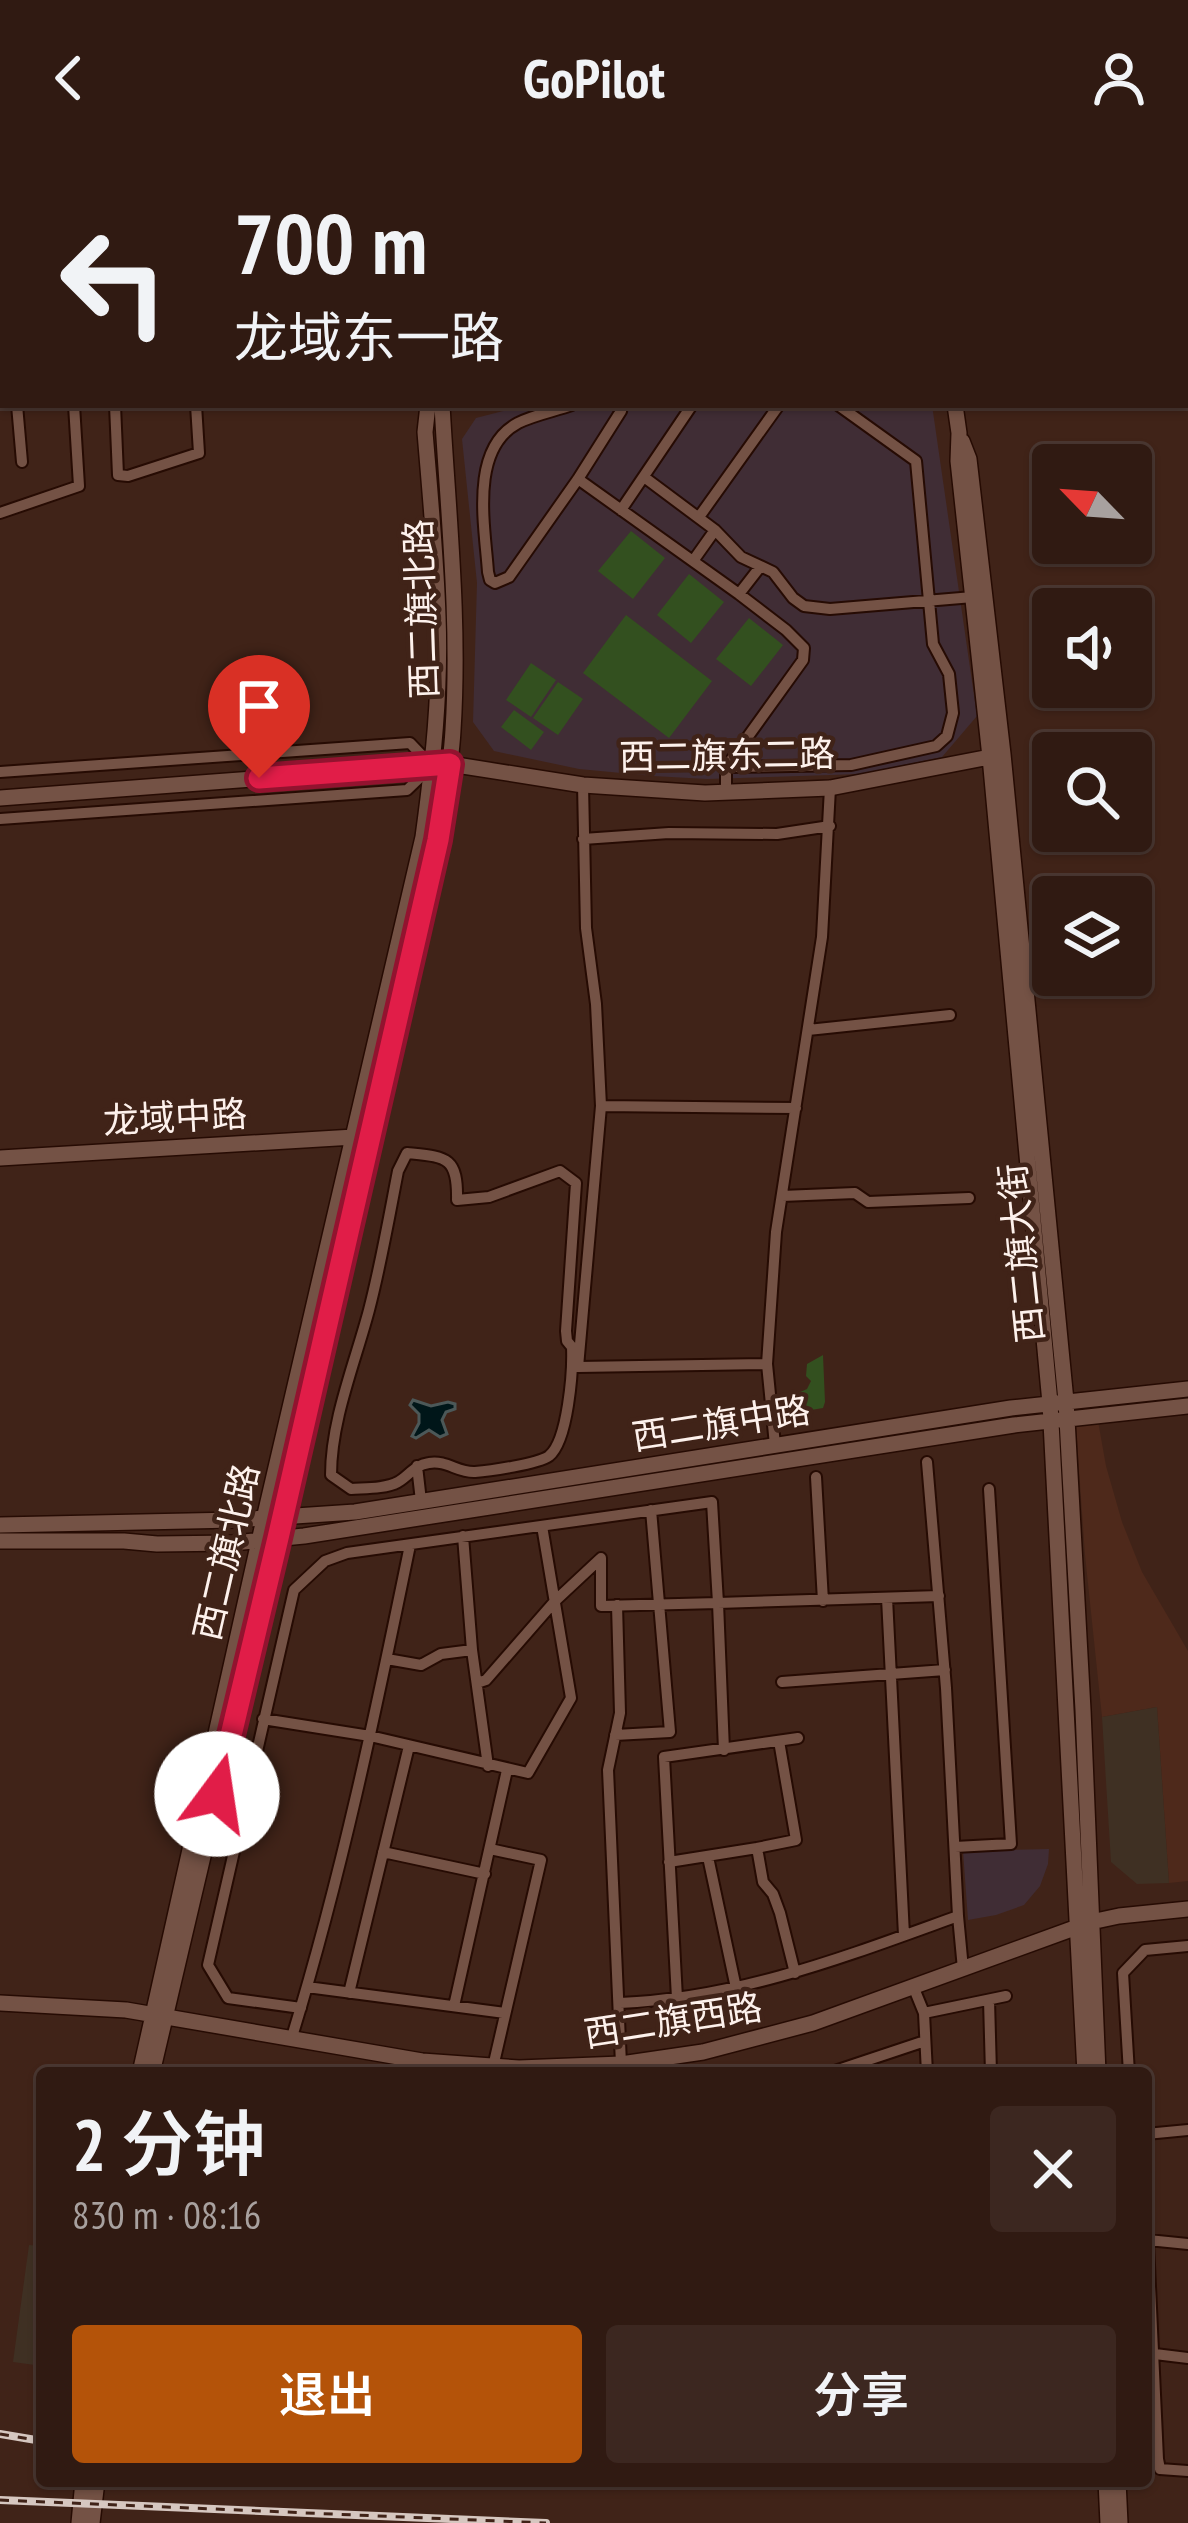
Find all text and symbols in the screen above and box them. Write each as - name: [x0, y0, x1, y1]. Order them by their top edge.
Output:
- text: GoPilot: [523, 43, 665, 113]
- icon: back: [36, 45, 102, 111]
- icon: person: [1086, 45, 1152, 111]
- text: 700 m: [234, 188, 427, 297]
- icon: left: [36, 204, 192, 360]
- text: 龙域东一路: [234, 302, 504, 372]
- north arrow: [1032, 444, 1152, 564]
- map controls: [1032, 444, 1152, 996]
- street label: 西二旗北路: [394, 518, 447, 700]
- button: sound: [1032, 588, 1152, 708]
- pin: [208, 655, 310, 778]
- icon: arrive: [226, 673, 292, 739]
- street label: 西二旗东二路: [619, 729, 835, 780]
- button: search: [1032, 732, 1152, 852]
- button: layers: [1032, 876, 1152, 996]
- street label: 龙域中路: [102, 1089, 248, 1144]
- street label: 西二旗大街: [988, 1161, 1053, 1345]
- street label: 西二旗中路: [628, 1385, 813, 1460]
- street label: 西二旗北路: [182, 1459, 269, 1645]
- position arrow: [154, 1731, 280, 1857]
- street label: 西二旗西路: [580, 1982, 765, 2057]
- text: 2 分钟: [72, 2097, 265, 2190]
- button: close: [990, 2106, 1116, 2232]
- text: 830 m · 08:16: [72, 2189, 261, 2240]
- button: 退出: [72, 2325, 582, 2463]
- button: 分享: [606, 2325, 1116, 2463]

